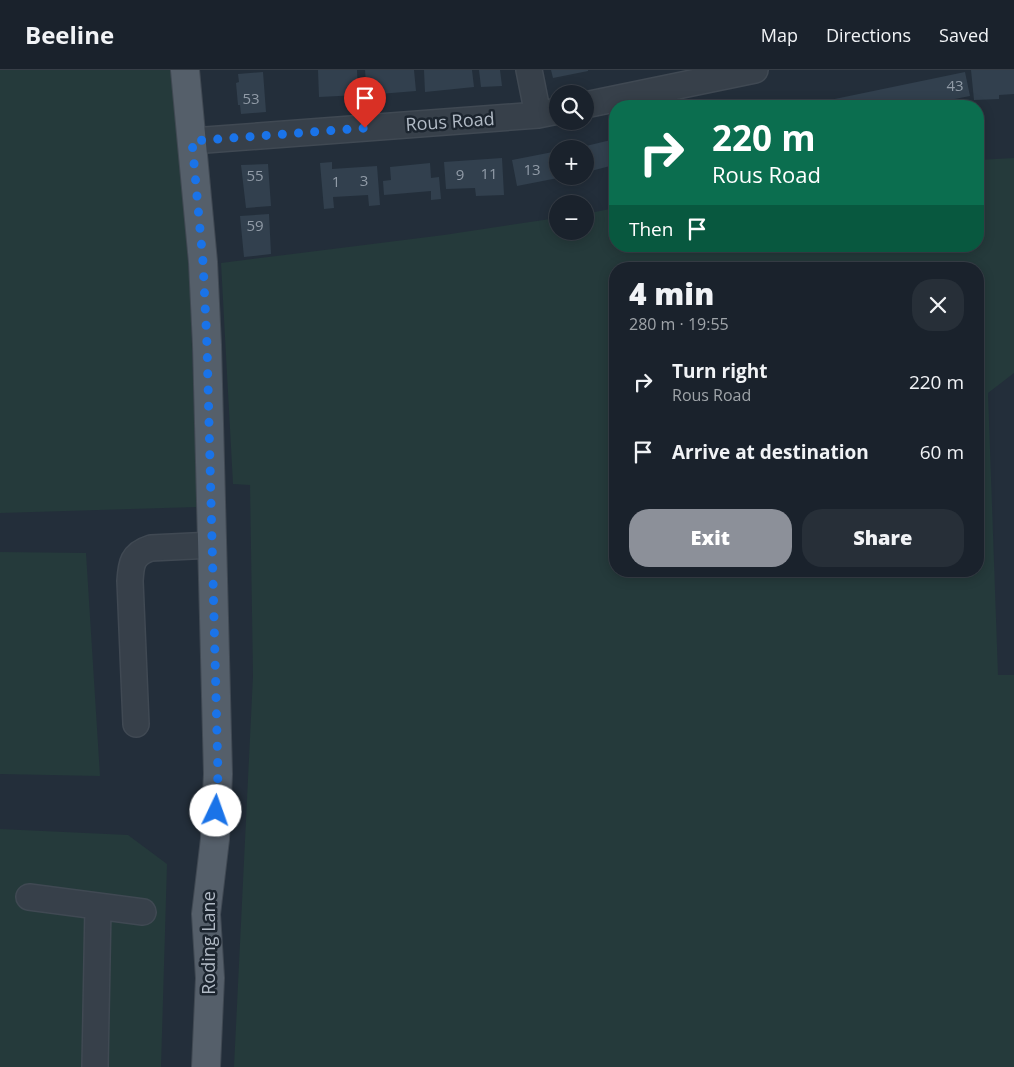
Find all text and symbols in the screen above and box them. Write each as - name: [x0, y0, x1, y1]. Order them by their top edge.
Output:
- text: Beeline: [25, 18, 114, 51]
- text: Map: [761, 23, 798, 47]
- text: Directions: [826, 23, 911, 47]
- text: Saved: [939, 23, 989, 47]
- house number: 43: [946, 75, 964, 95]
- pin: [344, 77, 386, 128]
- icon: arrive: [351, 84, 379, 112]
- map controls: [549, 85, 594, 240]
- button: search: [549, 85, 594, 130]
- house number: 53: [242, 88, 260, 108]
- street label: Rous Road: [405, 106, 495, 136]
- text: 220 m: [712, 114, 816, 161]
- icon: right: [629, 120, 694, 185]
- button: +: [549, 140, 594, 185]
- house number: 13: [523, 159, 541, 179]
- text: Rous Road: [712, 159, 821, 189]
- house number: 11: [480, 163, 498, 183]
- house number: 9: [456, 164, 464, 184]
- house number: 55: [246, 165, 264, 185]
- house number: 3: [360, 170, 368, 190]
- house number: 1: [332, 171, 340, 191]
- button: −: [549, 195, 594, 240]
- house number: 59: [246, 215, 264, 235]
- icon: arrive: [683, 215, 711, 243]
- text: Then: [629, 216, 673, 242]
- text: 4 min: [629, 273, 714, 314]
- button: close: [912, 279, 964, 331]
- text: 280 m · 19:55: [629, 313, 729, 335]
- text: Turn right: [672, 358, 767, 384]
- icon: right: [629, 368, 657, 396]
- text: 220 m: [909, 369, 964, 395]
- text: Rous Road: [672, 384, 751, 406]
- icon: arrive: [629, 438, 657, 466]
- text: Arrive at destination: [672, 439, 869, 465]
- text: 60 m: [920, 439, 964, 465]
- button: Exit: [629, 509, 792, 567]
- button: Share: [802, 509, 964, 567]
- position arrow: [189, 784, 241, 836]
- street label: Roding Lane: [196, 891, 220, 995]

